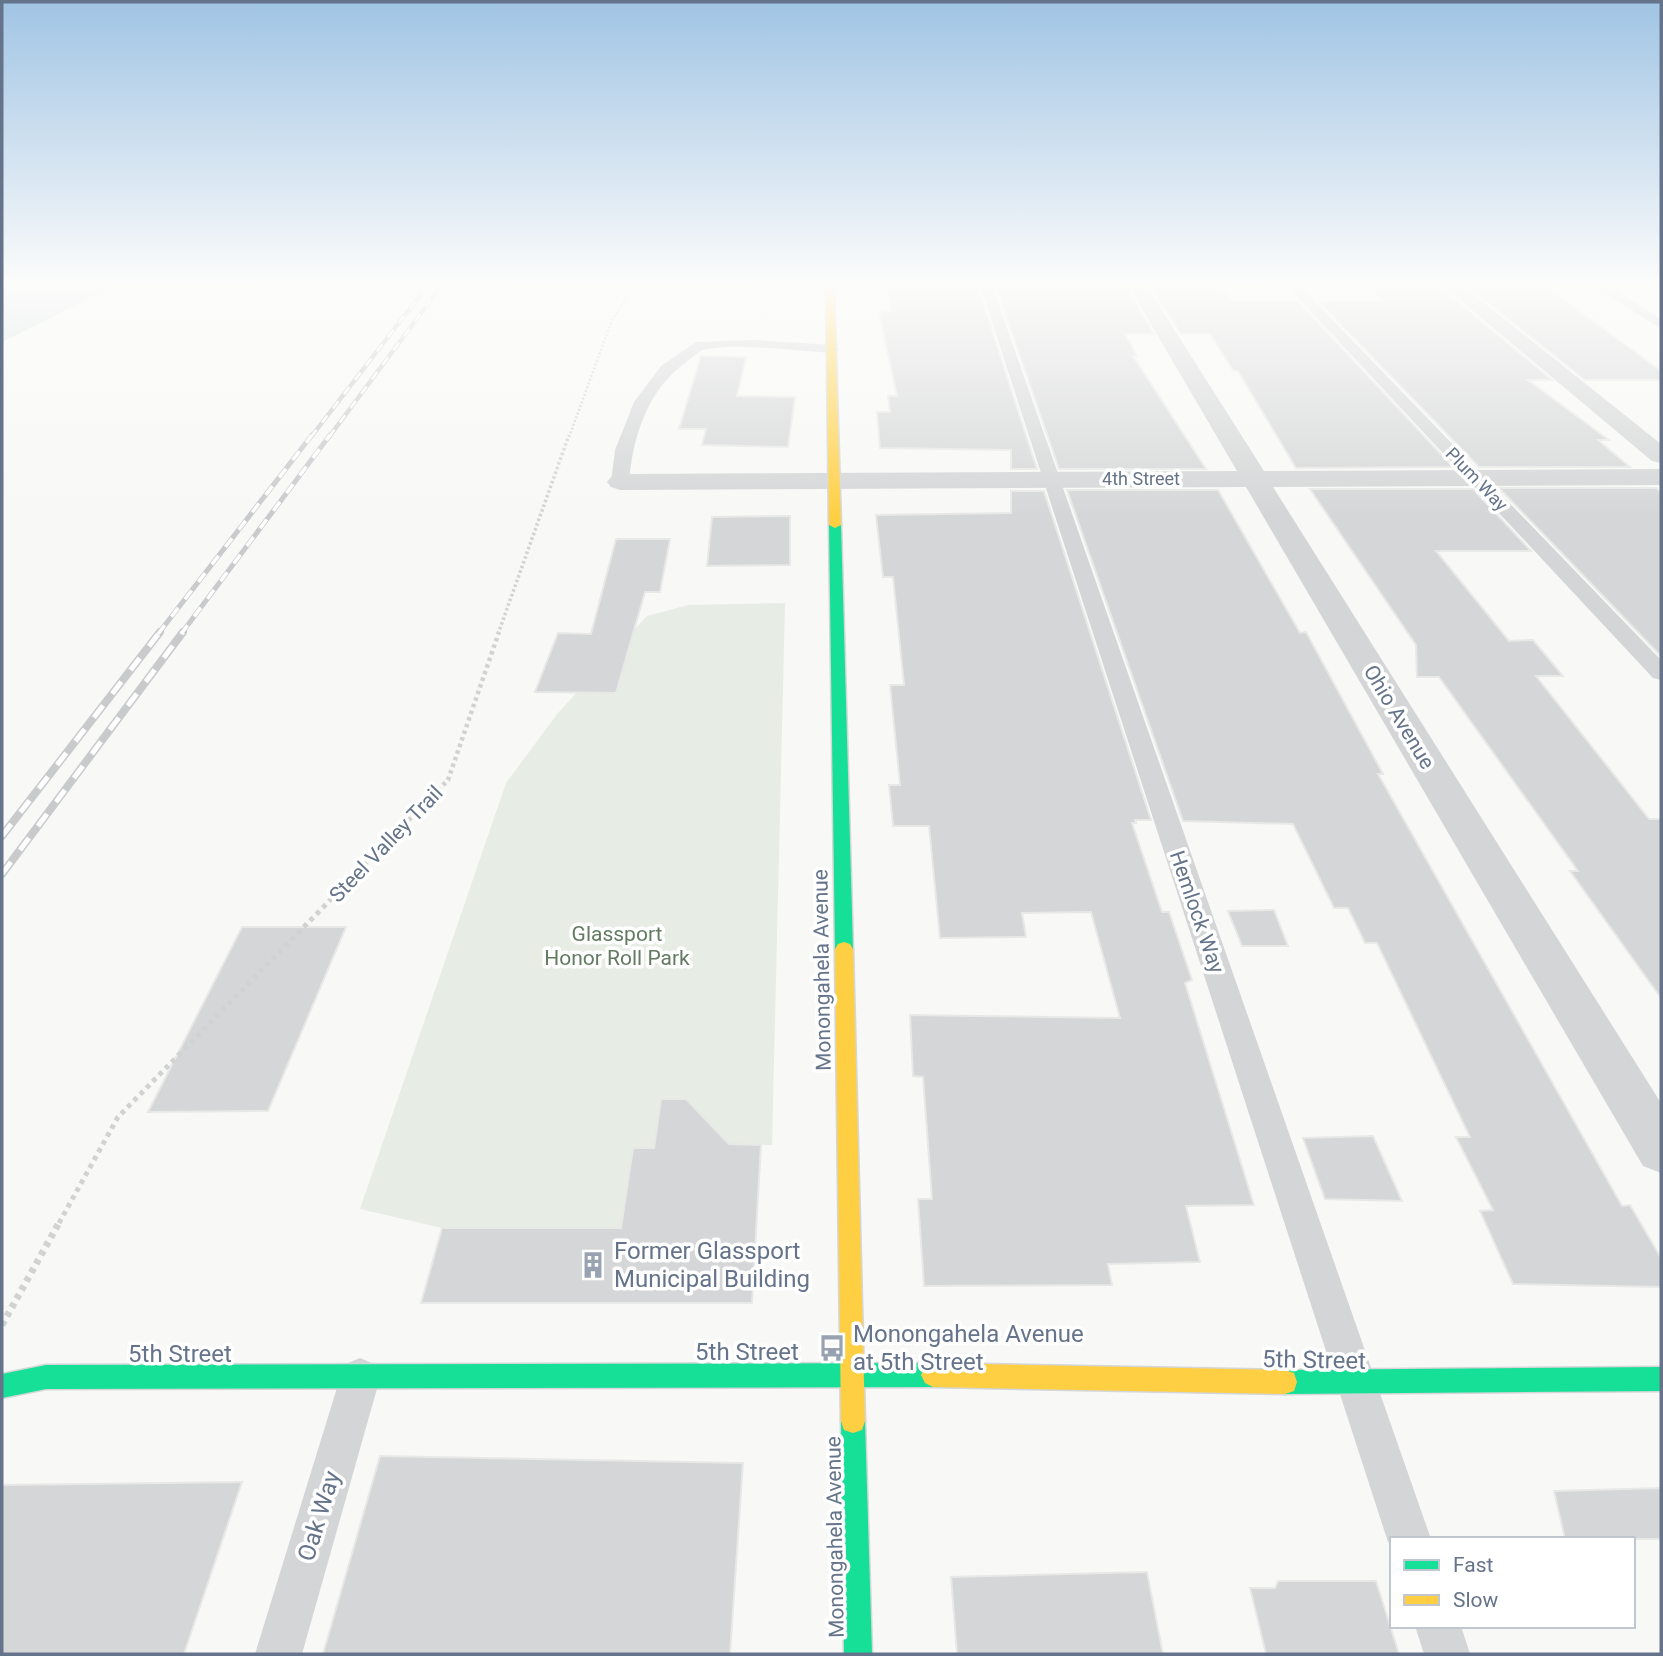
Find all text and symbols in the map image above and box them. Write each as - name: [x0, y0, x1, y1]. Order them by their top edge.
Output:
- street label: Plum Way: [1442, 443, 1513, 515]
- street label: 4th Street: [1102, 468, 1180, 489]
- street label: Ohio Avenue: [1359, 661, 1439, 773]
- street label: Steel Valley Trail: [324, 781, 448, 907]
- street label: Hemlock Way: [1165, 848, 1229, 976]
- street label: Monongahela Avenue: [808, 869, 836, 1071]
- park label: Glassport Honor Roll Park: [544, 922, 690, 970]
- place label: Former Glassport Municipal Building: [614, 1237, 810, 1293]
- building icon: Former Glassport Municipal Building: [578, 1250, 608, 1280]
- place label: Monongahela Avenue at 5th Street: [853, 1320, 1084, 1376]
- bus stop icon: Monongahela Avenue at 5th Street: [817, 1333, 847, 1363]
- street label: 5th Street: [695, 1338, 799, 1366]
- street label: 5th Street: [128, 1340, 232, 1368]
- street label: 5th Street: [1262, 1345, 1366, 1375]
- street label: Monongahela Avenue: [821, 1436, 849, 1638]
- street label: Oak Way: [292, 1467, 346, 1564]
- legend: [1390, 1537, 1635, 1628]
- text: Fast: [1453, 1553, 1494, 1577]
- text: Slow: [1453, 1588, 1499, 1612]

